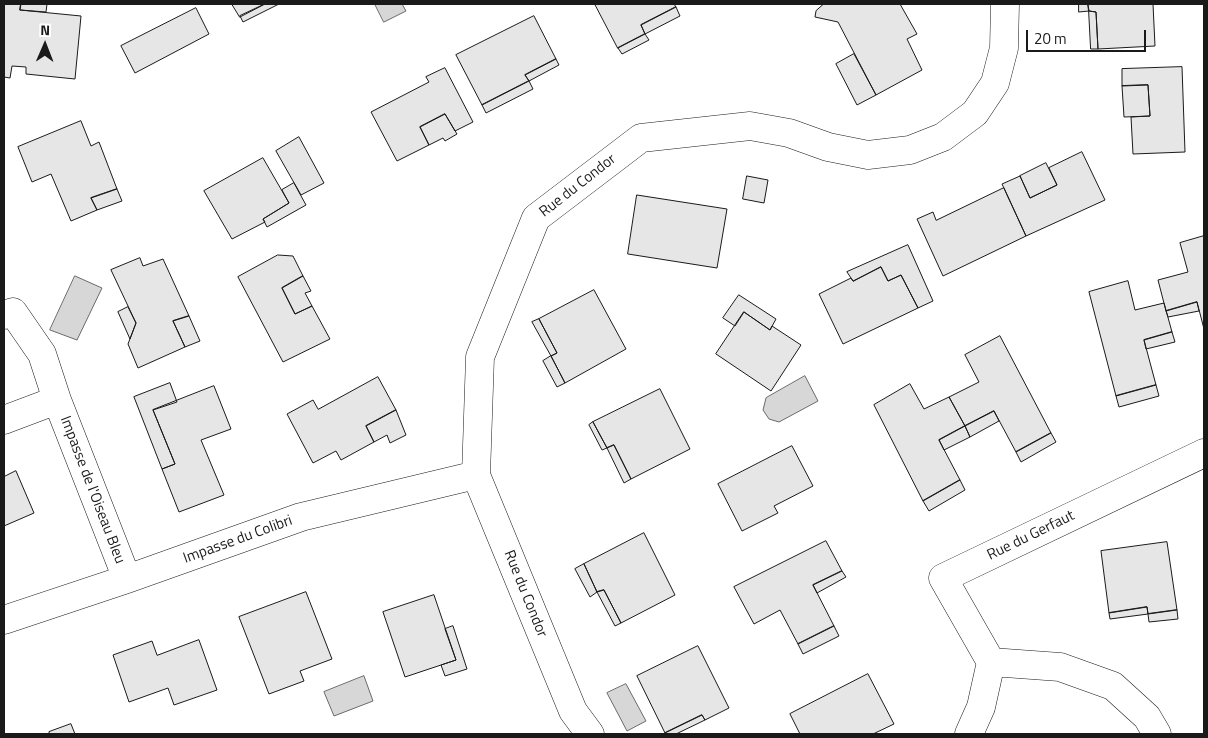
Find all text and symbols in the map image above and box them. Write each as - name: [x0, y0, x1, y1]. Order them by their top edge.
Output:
- text: N: [40, 19, 50, 40]
- north arrow: [20, 20, 70, 70]
- scale bar: [1028, 20, 1148, 52]
- text: 20 m: [1034, 27, 1067, 50]
- street label: Rue du Condor: [536, 151, 620, 221]
- street label: Impasse de l'Oiseau Bleu: [56, 414, 128, 566]
- street label: Rue du Gerfaut: [984, 507, 1078, 565]
- street label: Impasse du Colibri: [181, 512, 295, 568]
- street label: Rue du Condor: [499, 548, 551, 640]

